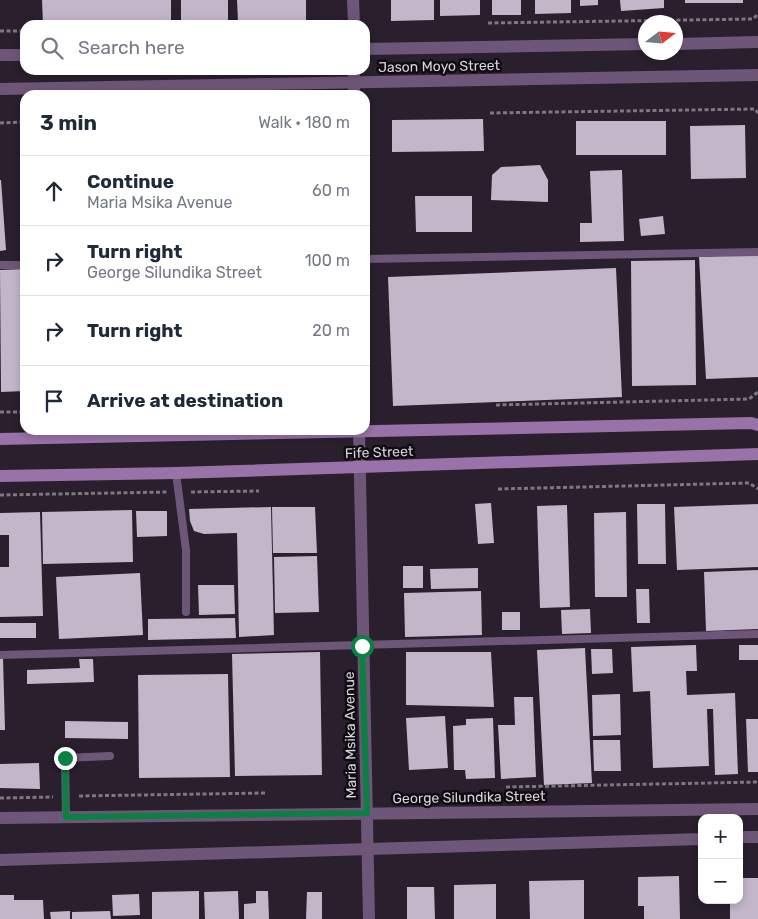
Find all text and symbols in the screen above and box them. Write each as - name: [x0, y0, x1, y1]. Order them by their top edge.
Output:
- north arrow: [638, 15, 683, 60]
- search box: [20, 20, 370, 75]
- icon: search: [38, 34, 66, 62]
- text: Search here: [78, 36, 185, 59]
- street label: Jason Moyo Street: [378, 57, 501, 76]
- text: 3 min: [40, 110, 97, 135]
- text: Walk · 180 m: [258, 113, 350, 132]
- text: Continue: [87, 170, 174, 193]
- icon: ahead: [40, 177, 68, 205]
- text: 60 m: [312, 181, 350, 200]
- text: Maria Msika Avenue: [87, 193, 232, 212]
- text: Turn right: [87, 240, 182, 263]
- icon: right: [40, 247, 68, 275]
- text: 100 m: [305, 251, 350, 270]
- text: George Silundika Street: [87, 263, 262, 282]
- icon: right: [40, 317, 68, 345]
- text: Turn right: [87, 319, 182, 342]
- text: 20 m: [312, 321, 350, 340]
- icon: arrive: [40, 387, 68, 415]
- text: Arrive at destination: [87, 389, 283, 412]
- street label: Fife Street: [344, 443, 414, 462]
- route start: [351, 635, 374, 658]
- street label: Maria Msika Avenue: [341, 671, 360, 799]
- route end: [54, 747, 77, 770]
- street label: George Silundika Street: [392, 788, 546, 807]
- map controls: [698, 814, 743, 904]
- button: +: [698, 814, 743, 859]
- button: −: [698, 859, 743, 904]

